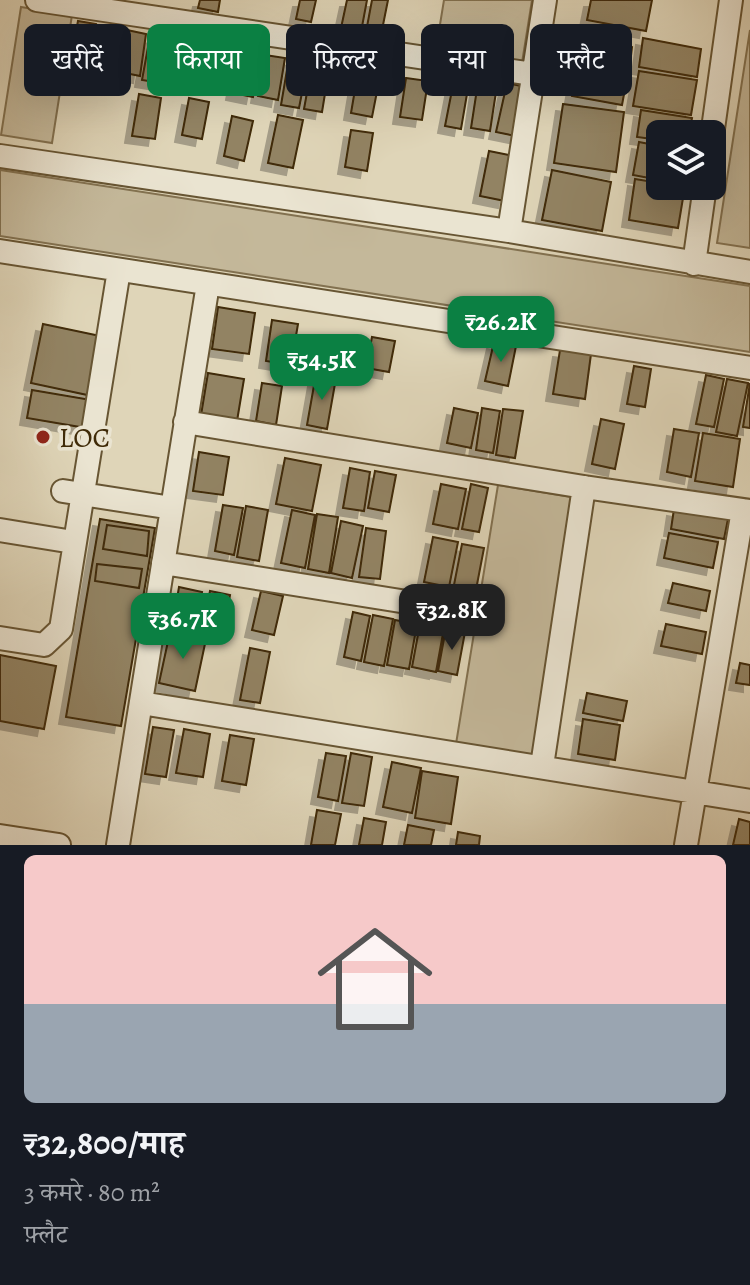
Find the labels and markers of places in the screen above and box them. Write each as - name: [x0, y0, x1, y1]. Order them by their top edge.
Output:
- pin: ₹26.2K: [436, 296, 566, 364]
- pin: ₹54.5K: [257, 334, 387, 402]
- place label: LOC: [59, 419, 110, 457]
- marker: LOC: [34, 428, 52, 446]
- pin: ₹32.8K: [387, 584, 517, 652]
- pin: ₹36.7K: [118, 593, 248, 661]

